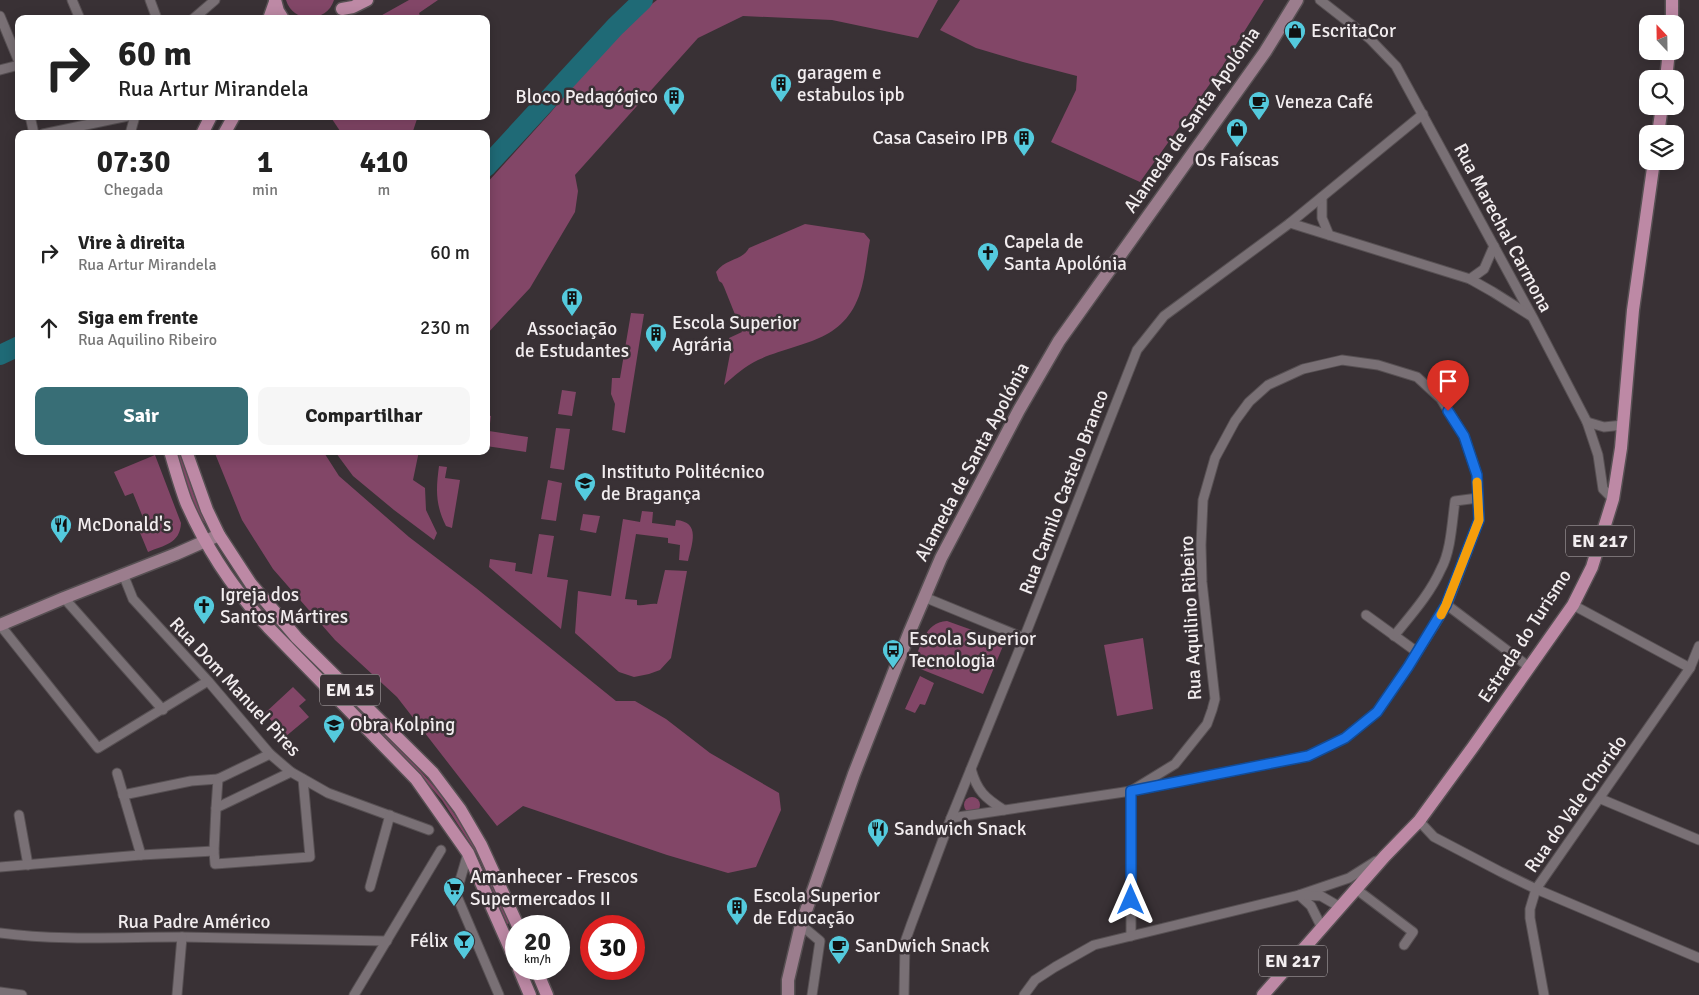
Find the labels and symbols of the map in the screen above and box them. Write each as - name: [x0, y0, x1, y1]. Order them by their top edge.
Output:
- north arrow: [1639, 15, 1684, 60]
- shop icon: EscritaCor: [1283, 19, 1307, 50]
- place label: EscritaCor: [1311, 19, 1396, 43]
- street label: Alameda de Santa Apolónia: [1119, 22, 1265, 218]
- place label: garagem e estabulos ipb: [797, 61, 905, 107]
- building icon: garagem e estabulos ipb: [769, 72, 793, 103]
- place label: Bloco Pedagógico: [515, 85, 658, 109]
- building icon: Bloco Pedagógico: [662, 85, 686, 116]
- cafe icon: Veneza Café: [1247, 90, 1271, 121]
- place label: Veneza Café: [1275, 90, 1373, 114]
- shop icon: Os Faíscas: [1225, 117, 1249, 148]
- place label: Casa Caseiro IPB: [872, 126, 1008, 150]
- building icon: Casa Caseiro IPB: [1012, 126, 1036, 157]
- street label: Rua Marechal Carmona: [1448, 139, 1558, 317]
- place label: Os Faíscas: [1195, 148, 1279, 172]
- place label: Capela de Santa Apolónia: [1004, 230, 1127, 276]
- church icon: Capela de Santa Apolónia: [976, 241, 1000, 272]
- building icon: Associação de Estudantes: [560, 286, 584, 317]
- place label: Escola Superior Agrária: [672, 311, 799, 357]
- place label: Associação de Estudantes: [515, 317, 629, 363]
- building icon: Escola Superior Agrária: [644, 322, 668, 353]
- street label: Alameda de Santa Apolónia: [909, 358, 1035, 566]
- pin: [1427, 360, 1469, 411]
- street label: Rua Camilo Castelo Branco: [1014, 386, 1114, 598]
- place label: Instituto Politécnico de Bragança: [601, 460, 765, 506]
- school or university icon: Instituto Politécnico de Bragança: [573, 471, 597, 502]
- restaurant icon: McDonald's: [49, 513, 73, 544]
- place label: McDonald's: [77, 513, 171, 537]
- road number: EN 217: [1566, 526, 1634, 556]
- street label: Rua Aquilino Ribeiro: [1175, 535, 1207, 701]
- street label: Estrada do Turismo: [1473, 565, 1577, 707]
- place label: Igreja dos Santos Mártires: [220, 583, 348, 629]
- church icon: Igreja dos Santos Mártires: [192, 594, 216, 625]
- street label: Rua Dom Manuel Pires: [164, 612, 306, 762]
- place label: Escola Superior Tecnologia: [909, 627, 1036, 673]
- bus stop icon: Escola Superior Tecnologia: [881, 638, 905, 669]
- road number: EM 15: [320, 674, 380, 706]
- school or university icon: Obra Kolping: [322, 713, 346, 744]
- place label: Obra Kolping: [350, 713, 455, 737]
- street label: Rua do Vale Chorido: [1520, 731, 1632, 877]
- restaurant icon: Sandwich Snack: [866, 817, 890, 848]
- place label: Sandwich Snack: [894, 817, 1027, 841]
- place label: Amanhecer - Frescos Supermercados II: [470, 865, 638, 911]
- position arrow: [1104, 873, 1156, 925]
- supermarket icon: Amanhecer - Frescos Supermercados II: [442, 876, 466, 907]
- place label: Escola Superior de Educação: [753, 884, 880, 930]
- building icon: Escola Superior de Educação: [725, 895, 749, 926]
- street label: Rua Padre Américo: [118, 910, 271, 934]
- speed limit sign: 30: [580, 915, 645, 980]
- place label: Félix: [410, 929, 448, 953]
- bar icon: Félix: [452, 929, 476, 960]
- cafe icon: SanDwich Snack: [827, 934, 851, 965]
- place label: SanDwich Snack: [855, 934, 990, 958]
- road number: EN 217: [1259, 946, 1327, 976]

